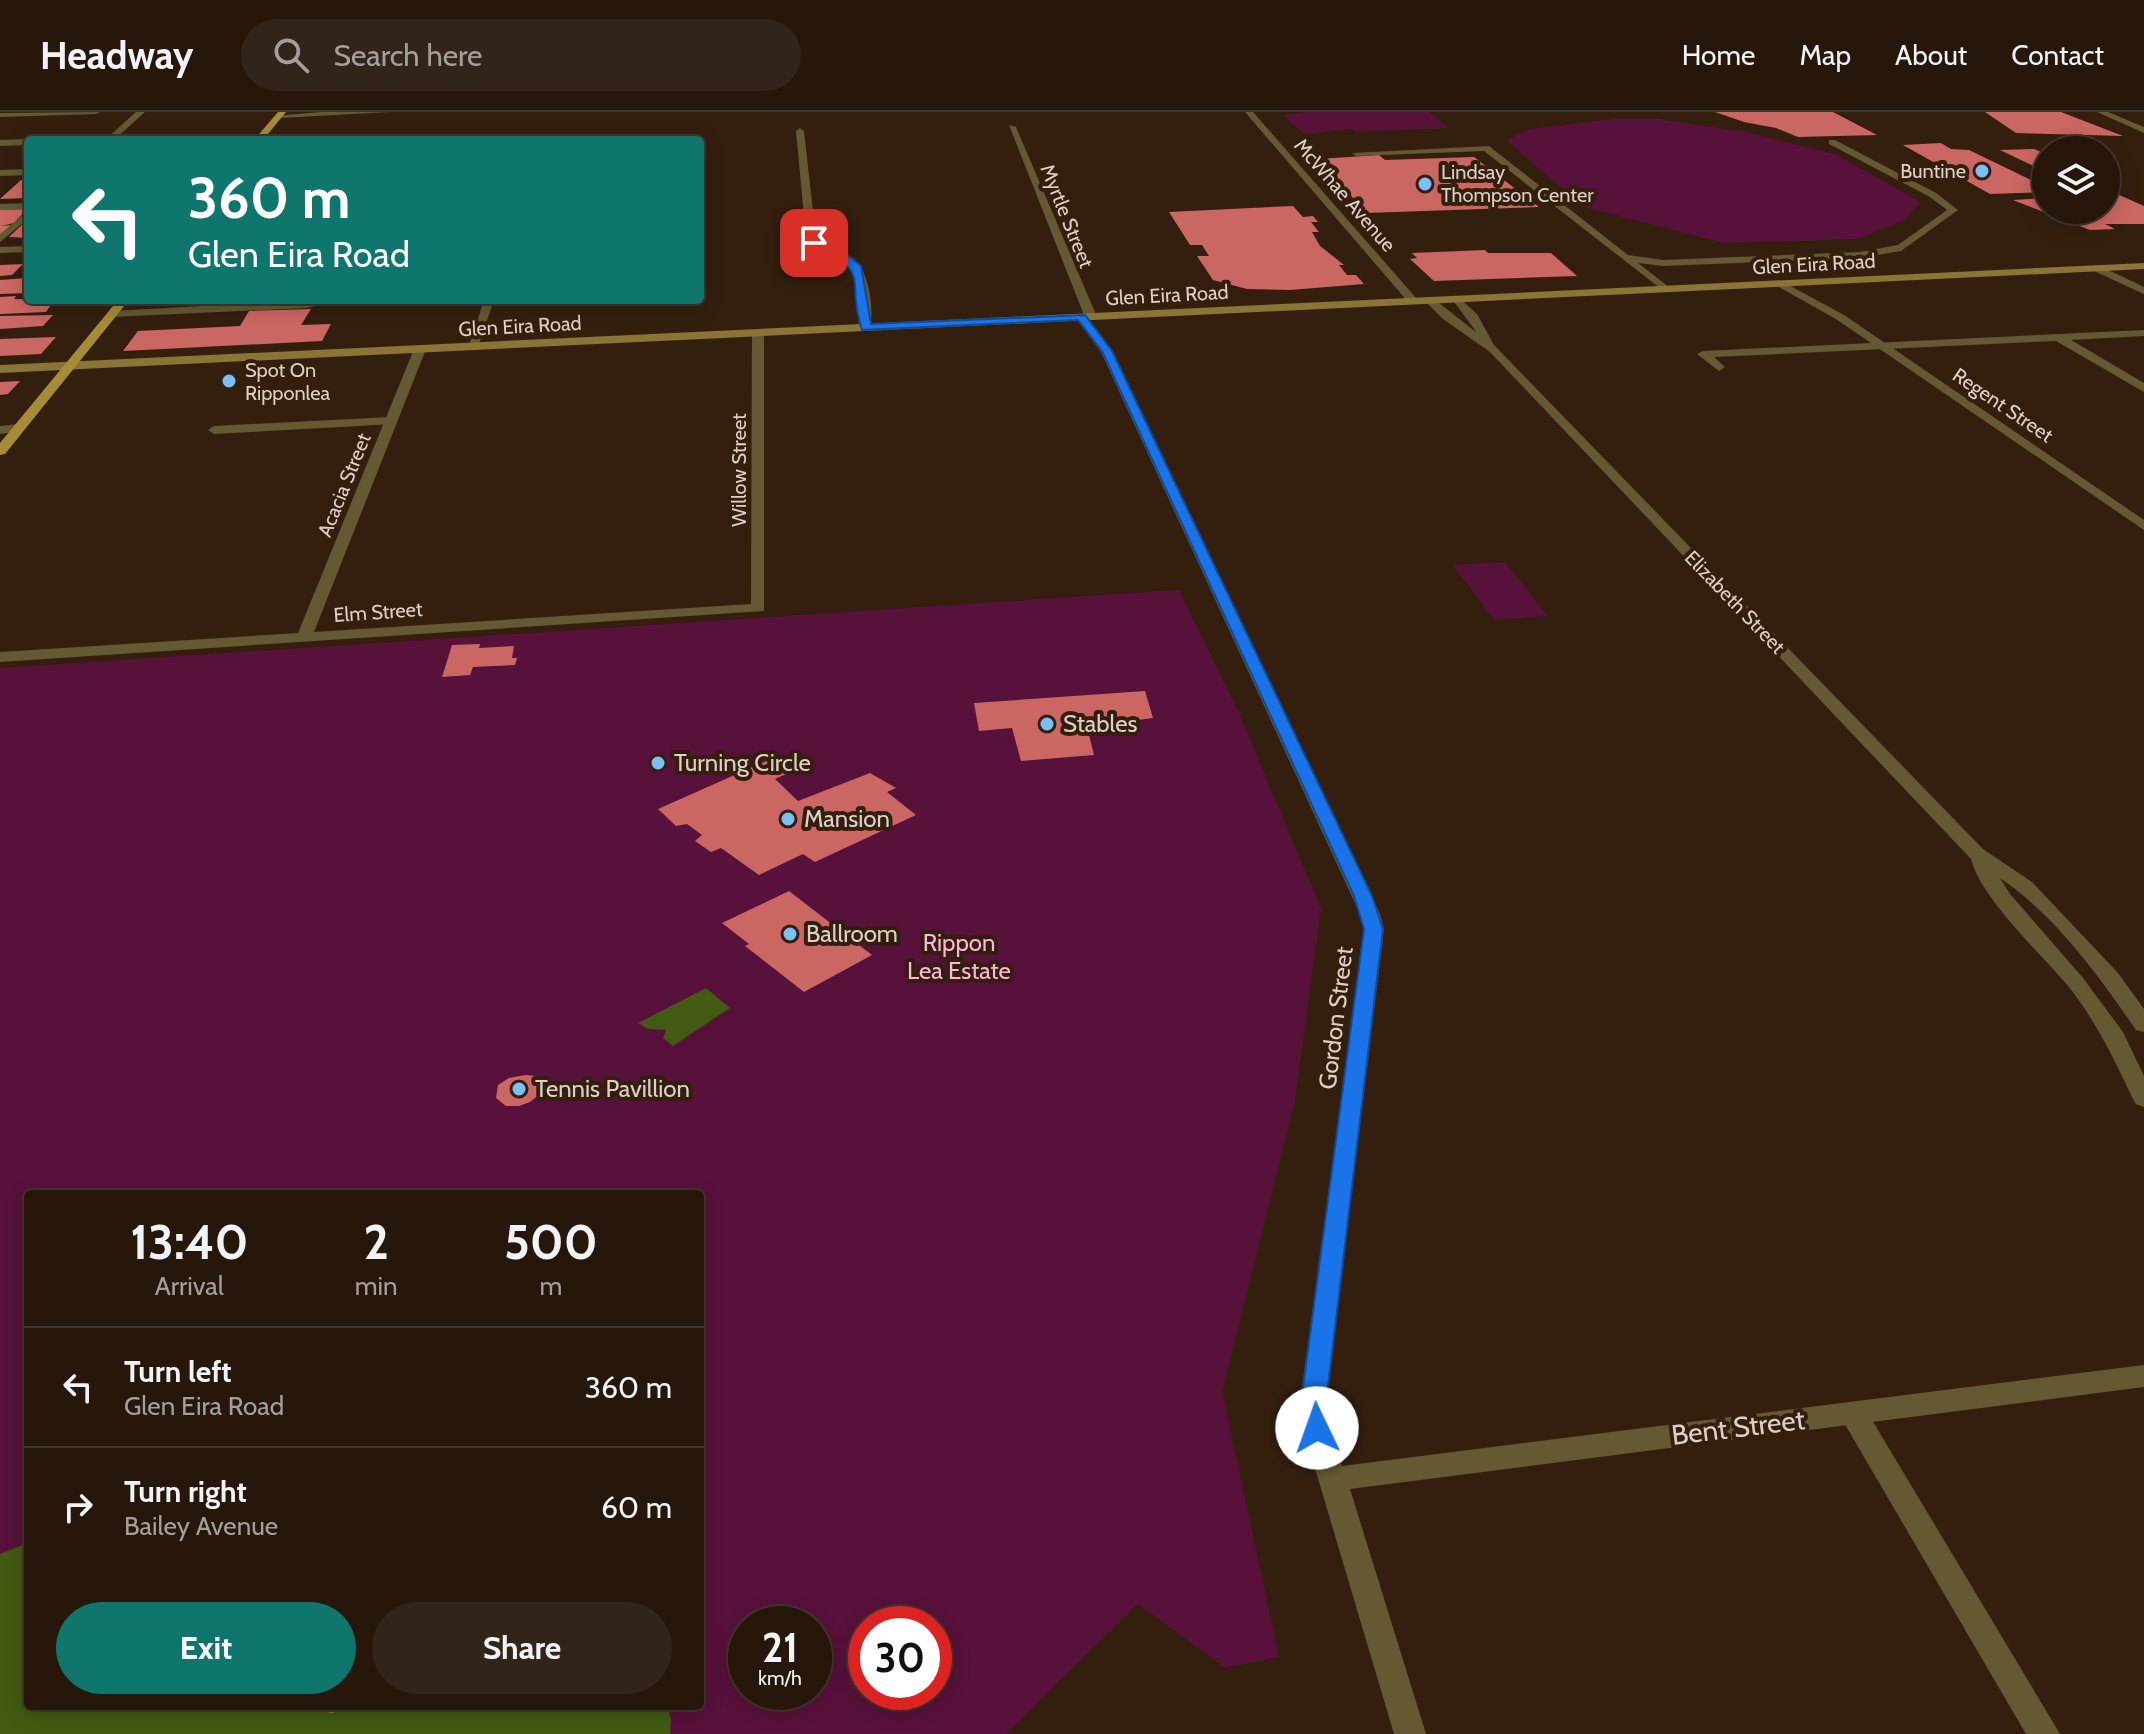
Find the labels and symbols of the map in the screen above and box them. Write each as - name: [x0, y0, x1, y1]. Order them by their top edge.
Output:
- street label: McWhae Avenue: [1289, 133, 1401, 257]
- place label: Buntine: [1900, 159, 1966, 183]
- place label: Lindsay Thompson Center: [1441, 160, 1594, 207]
- street label: Myrtle Street: [1035, 161, 1099, 272]
- marker: Buntine: [1973, 162, 1991, 180]
- marker: Lindsay Thompson Center: [1416, 175, 1434, 193]
- pin: [780, 209, 848, 277]
- street label: Glen Eira Road: [1752, 249, 1876, 279]
- street label: Glen Eira Road: [1105, 280, 1229, 310]
- street label: Glen Eira Road: [458, 311, 582, 341]
- place label: Spot On Ripponlea: [245, 358, 330, 405]
- street label: Regent Street: [1948, 363, 2058, 447]
- marker: Spot On Ripponlea: [220, 372, 238, 390]
- street label: Willow Street: [727, 413, 751, 527]
- street label: Acacia Street: [312, 429, 376, 540]
- street label: Elizabeth Street: [1680, 546, 1790, 659]
- street label: Elm Street: [333, 597, 424, 627]
- place label: Stables: [1063, 709, 1137, 738]
- marker: Stables: [1038, 715, 1056, 733]
- place label: Turning Circle: [674, 748, 811, 777]
- marker: Turning Circle: [649, 754, 667, 772]
- place label: Mansion: [804, 804, 890, 833]
- marker: Mansion: [779, 810, 797, 828]
- place label: Ballroom: [806, 919, 898, 948]
- marker: Ballroom: [781, 925, 799, 943]
- park label: Rippon Lea Estate: [907, 928, 1011, 985]
- street label: Gordon Street: [1312, 945, 1359, 1091]
- place label: Tennis Pavillion: [535, 1074, 690, 1103]
- marker: Tennis Pavillion: [510, 1080, 528, 1098]
- position arrow: [1275, 1386, 1359, 1470]
- street label: Bent Street: [1669, 1402, 1807, 1452]
- speed limit sign: 30: [848, 1606, 952, 1710]

